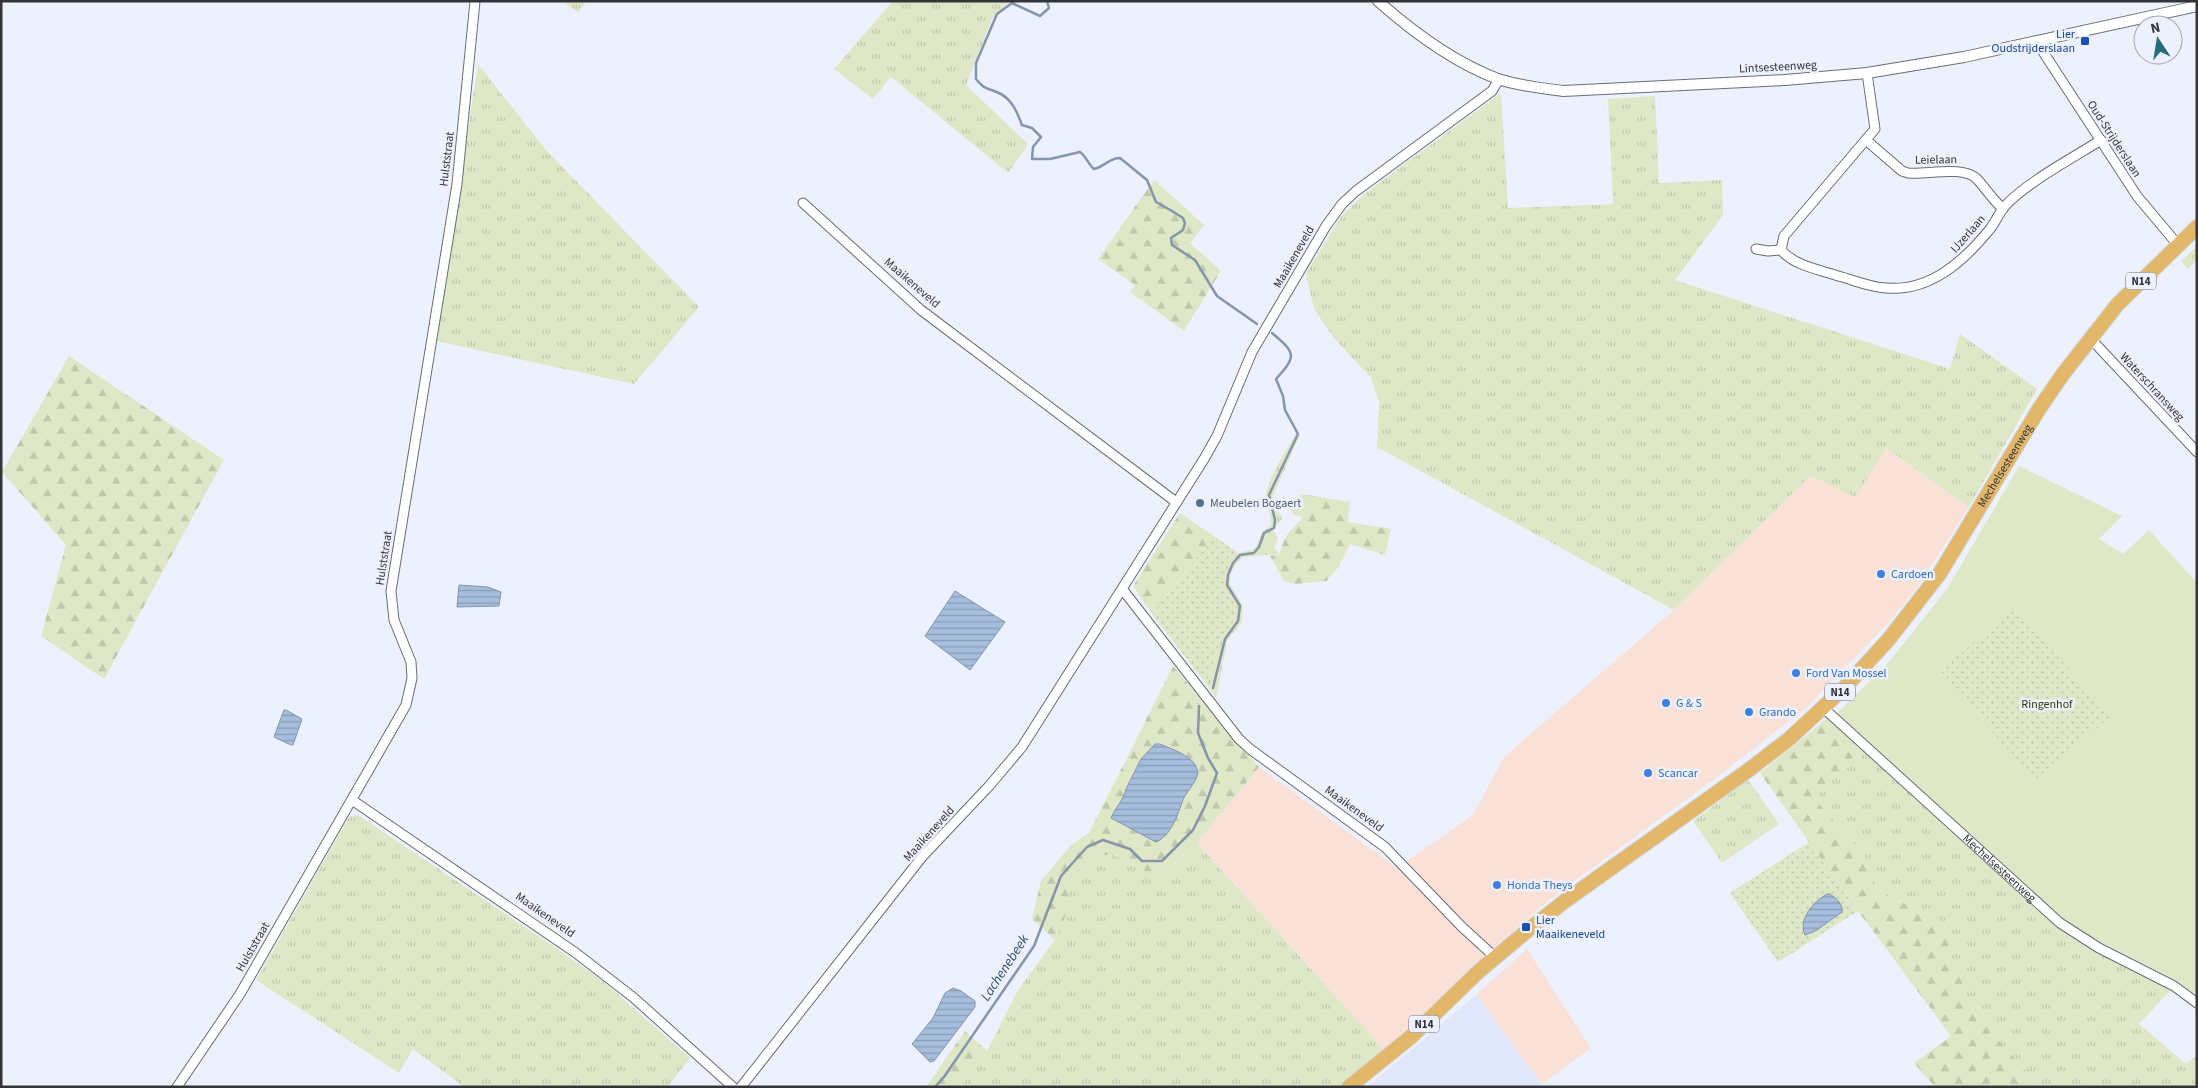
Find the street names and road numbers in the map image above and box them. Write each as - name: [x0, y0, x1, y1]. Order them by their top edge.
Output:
- street label: Lintsesteenweg: [1739, 56, 1817, 78]
- street label: Oud-Strijderslaan: [2083, 97, 2145, 181]
- street label: Hulststraat: [435, 131, 459, 187]
- street label: Leielaan: [1915, 151, 1957, 169]
- street label: IJzerlaan: [1947, 211, 1989, 257]
- street label: Maaikeneveld: [1269, 223, 1319, 291]
- street label: Maaikeneveld: [880, 254, 944, 312]
- road number: N14: [2126, 272, 2156, 290]
- street label: Waterschransweg: [2116, 349, 2188, 425]
- street label: Mechelsesteenweg: [1973, 421, 2036, 511]
- street label: Hulststraat: [371, 530, 397, 586]
- road number: N14: [1825, 684, 1855, 700]
- street label: Maaikeneveld: [1321, 782, 1387, 836]
- street label: Maaikeneveld: [900, 803, 958, 865]
- street label: Mechelsesteenweg: [1959, 830, 2040, 906]
- street label: Maaikeneveld: [512, 888, 578, 942]
- street label: Hulststraat: [232, 919, 274, 975]
- road number: N14: [1409, 1016, 1439, 1032]

